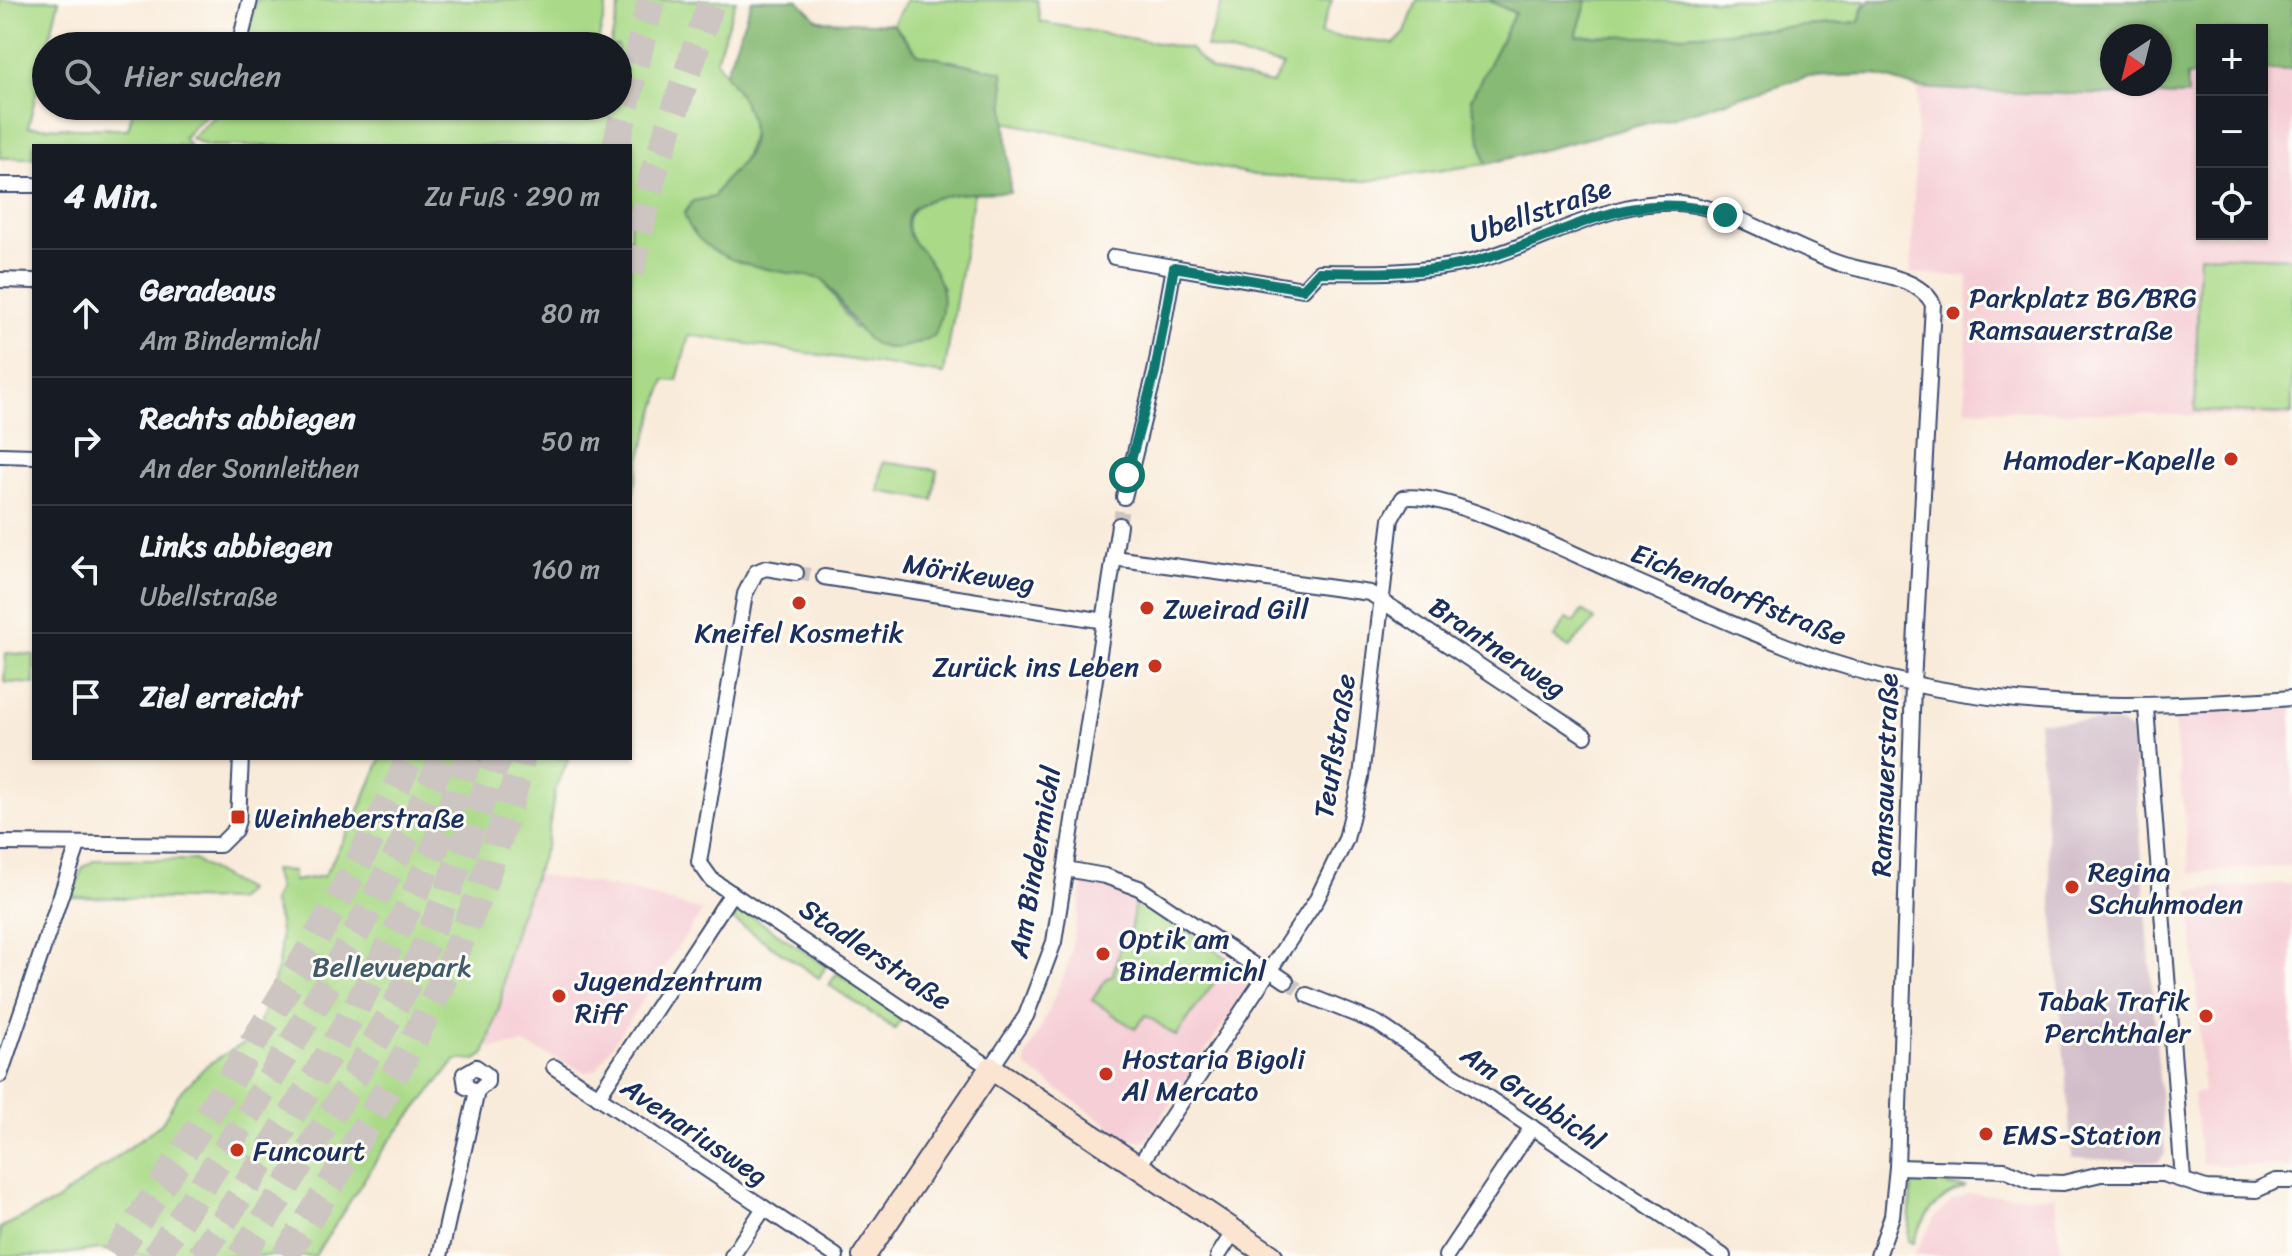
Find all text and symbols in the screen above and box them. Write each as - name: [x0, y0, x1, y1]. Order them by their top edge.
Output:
- north arrow: [2100, 24, 2172, 96]
- map controls: [2196, 24, 2268, 240]
- button: +: [2196, 24, 2268, 96]
- search box: [32, 32, 632, 120]
- text: Hier suchen: [124, 49, 281, 103]
- icon: search: [60, 54, 104, 98]
- button: −: [2196, 96, 2268, 168]
- street label: Ubellstraße: [1462, 163, 1618, 258]
- text: 4 Min.: [64, 166, 160, 226]
- button: locate: [2196, 168, 2268, 240]
- text: Zu Fuß · 290 m: [424, 173, 600, 219]
- route end: [1707, 197, 1743, 233]
- text: Geradeaus: [140, 263, 275, 317]
- place label: Parkplatz BG/BRG Ramsauerstraße: [1969, 273, 2197, 354]
- text: 80 m: [541, 290, 600, 336]
- icon: ahead: [64, 291, 108, 335]
- marker: Parkplatz BG/BRG Ramsauerstraße: [1944, 304, 1962, 322]
- text: Am Bindermichl: [140, 317, 320, 363]
- text: Rechts abbiegen: [140, 391, 356, 445]
- text: 50 m: [541, 418, 600, 464]
- icon: right: [64, 419, 108, 463]
- place label: Hamoder-Kapelle: [2003, 435, 2215, 484]
- text: An der Sonnleithen: [140, 445, 359, 491]
- marker: Hamoder-Kapelle: [2222, 450, 2240, 468]
- route start: [1109, 457, 1145, 493]
- text: Links abbiegen: [140, 519, 332, 573]
- street label: Eichendorffstraße: [1623, 529, 1854, 660]
- street label: Mörikeweg: [900, 539, 1038, 608]
- text: 160 m: [531, 546, 600, 592]
- icon: left: [64, 547, 108, 591]
- text: Ubellstraße: [140, 573, 277, 619]
- street label: Brantnerweg: [1419, 583, 1577, 712]
- place label: Zweirad Gill: [1163, 584, 1309, 633]
- marker: Kneifel Kosmetik: [790, 594, 808, 612]
- marker: Zweirad Gill: [1138, 599, 1156, 617]
- place label: Kneifel Kosmetik: [694, 608, 904, 657]
- place label: Zurück ins Leben: [932, 642, 1139, 691]
- marker: Zurück ins Leben: [1146, 657, 1164, 675]
- text: Ziel erreicht: [140, 670, 302, 724]
- street label: Teuflstraße: [1299, 670, 1370, 822]
- street label: Ramsauerstraße: [1856, 672, 1913, 878]
- icon: arrive: [64, 675, 108, 719]
- street label: Am Bindermichl: [993, 761, 1076, 963]
- place label: Weinheberstraße: [254, 793, 464, 842]
- marker: Weinheberstraße: [229, 808, 247, 826]
- place label: Regina Schuhmoden: [2088, 847, 2243, 928]
- marker: Regina Schuhmoden: [2063, 878, 2081, 896]
- street label: Stadlerstraße: [789, 885, 962, 1024]
- place label: Optik am Bindermichl: [1119, 914, 1267, 995]
- park label: Bellevuepark: [312, 942, 472, 991]
- marker: Optik am Bindermichl: [1094, 945, 1112, 963]
- place label: Jugendzentrum Riff: [574, 956, 763, 1037]
- place label: Tabak Trafik Perchthaler: [2037, 976, 2192, 1057]
- marker: Jugendzentrum Riff: [550, 987, 568, 1005]
- marker: Tabak Trafik Perchthaler: [2197, 1007, 2215, 1025]
- street label: Am Grubbichl: [1449, 1030, 1616, 1165]
- place label: Hostaria Bigoli Al Mercato: [1121, 1034, 1306, 1115]
- street label: Avenariusweg: [610, 1063, 779, 1199]
- marker: Hostaria Bigoli Al Mercato: [1097, 1065, 1115, 1083]
- place label: EMS-Station: [2002, 1110, 2161, 1159]
- marker: EMS-Station: [1977, 1125, 1995, 1143]
- place label: Funcourt: [253, 1126, 365, 1175]
- marker: Funcourt: [228, 1141, 246, 1159]

